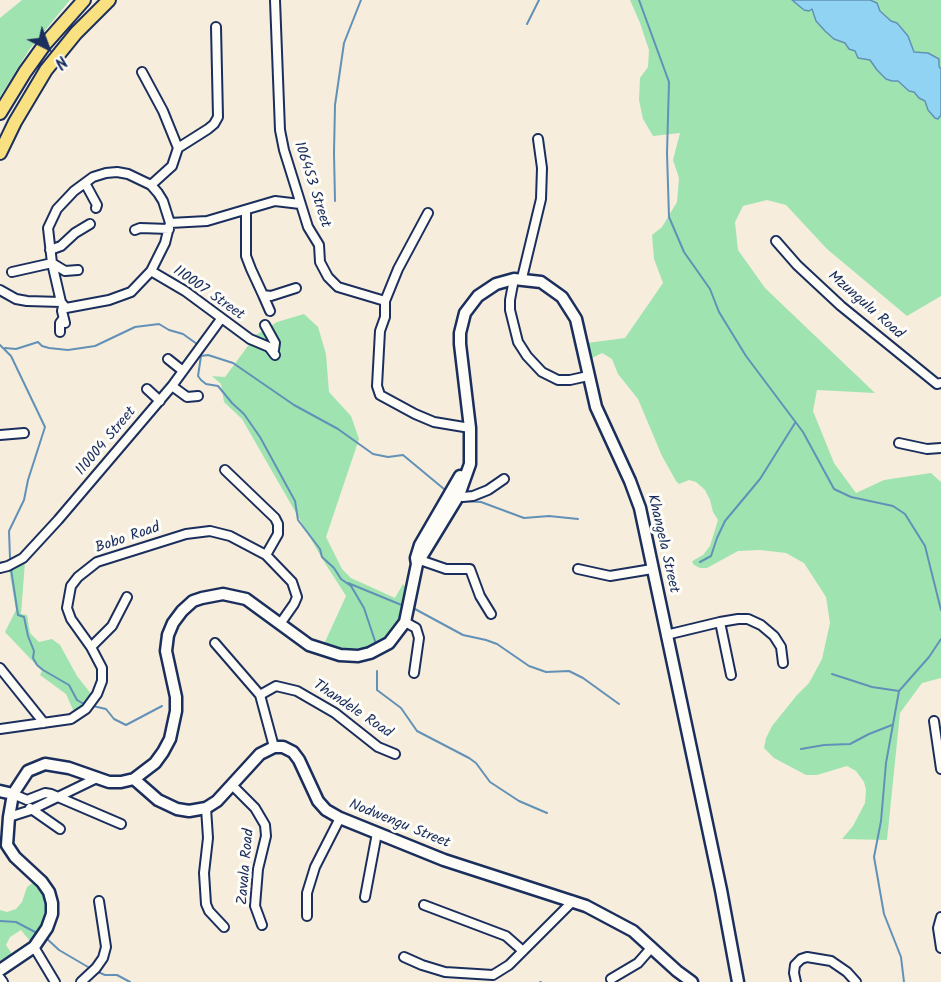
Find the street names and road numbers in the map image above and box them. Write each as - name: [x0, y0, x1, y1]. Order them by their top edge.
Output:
- street label: 106453 Street: [289, 140, 333, 230]
- street label: 110007 Street: [169, 263, 247, 325]
- street label: Mzungulu Road: [823, 268, 907, 344]
- street label: 110004 Street: [73, 404, 141, 480]
- street label: Khangela Street: [642, 493, 682, 595]
- street label: Bobo Road: [93, 520, 163, 558]
- street label: Thandele Road: [309, 677, 395, 743]
- street label: Nodwengu Street: [346, 796, 452, 854]
- street label: Zavala Road: [235, 828, 259, 906]

